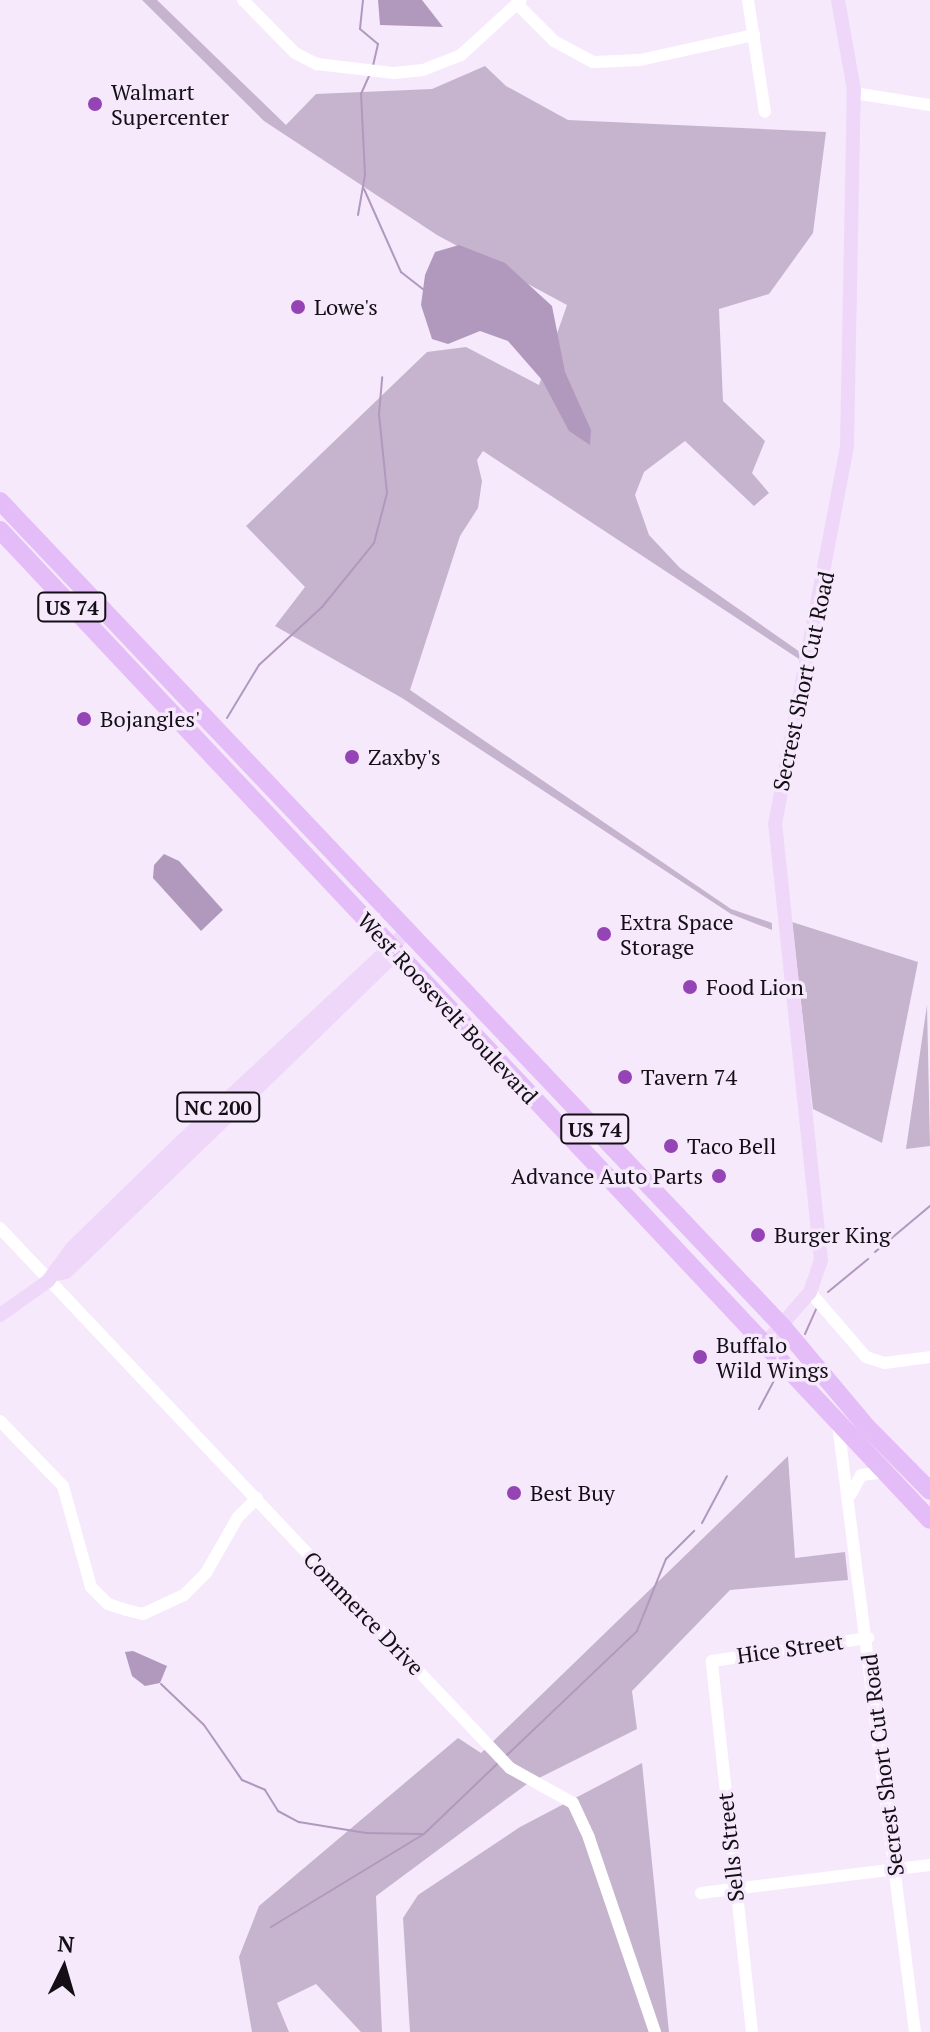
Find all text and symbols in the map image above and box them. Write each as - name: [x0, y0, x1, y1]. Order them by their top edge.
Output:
- place label: Walmart Supercenter: [111, 78, 229, 130]
- marker: Walmart Supercenter: [86, 95, 104, 113]
- place label: Lowe's: [314, 294, 378, 320]
- marker: Lowe's: [289, 298, 307, 316]
- street label: Secrest Short Cut Road: [767, 569, 839, 793]
- road number: US 74: [36, 591, 108, 623]
- place label: Bojangles': [100, 706, 200, 732]
- marker: Bojangles': [75, 710, 93, 728]
- place label: Zaxby's: [368, 744, 440, 770]
- marker: Zaxby's: [343, 748, 361, 766]
- street label: West Roosevelt Boulevard: [352, 907, 544, 1109]
- place label: Extra Space Storage: [620, 908, 734, 960]
- marker: Extra Space Storage: [595, 925, 613, 943]
- place label: Food Lion: [706, 974, 804, 1000]
- marker: Food Lion: [681, 978, 699, 996]
- place label: Tavern 74: [641, 1064, 737, 1090]
- marker: Tavern 74: [616, 1068, 634, 1086]
- road number: NC 200: [176, 1091, 260, 1123]
- road number: US 74: [559, 1113, 631, 1145]
- place label: Taco Bell: [687, 1133, 776, 1159]
- marker: Taco Bell: [662, 1137, 680, 1155]
- place label: Advance Auto Parts: [511, 1163, 703, 1189]
- marker: Advance Auto Parts: [710, 1167, 728, 1185]
- place label: Burger King: [774, 1222, 891, 1248]
- marker: Burger King: [749, 1226, 767, 1244]
- place label: Buffalo Wild Wings: [716, 1331, 829, 1382]
- marker: Buffalo Wild Wings: [691, 1348, 709, 1366]
- place label: Best Buy: [530, 1480, 615, 1506]
- marker: Best Buy: [505, 1484, 523, 1502]
- street label: Commerce Drive: [298, 1546, 430, 1680]
- street label: Hice Street: [735, 1627, 845, 1669]
- street label: Secrest Short Cut Road: [855, 1652, 909, 1878]
- street label: Sells Street: [711, 1791, 749, 1903]
- north arrow: [24, 1928, 104, 2008]
- text: N: [57, 1928, 76, 1959]

